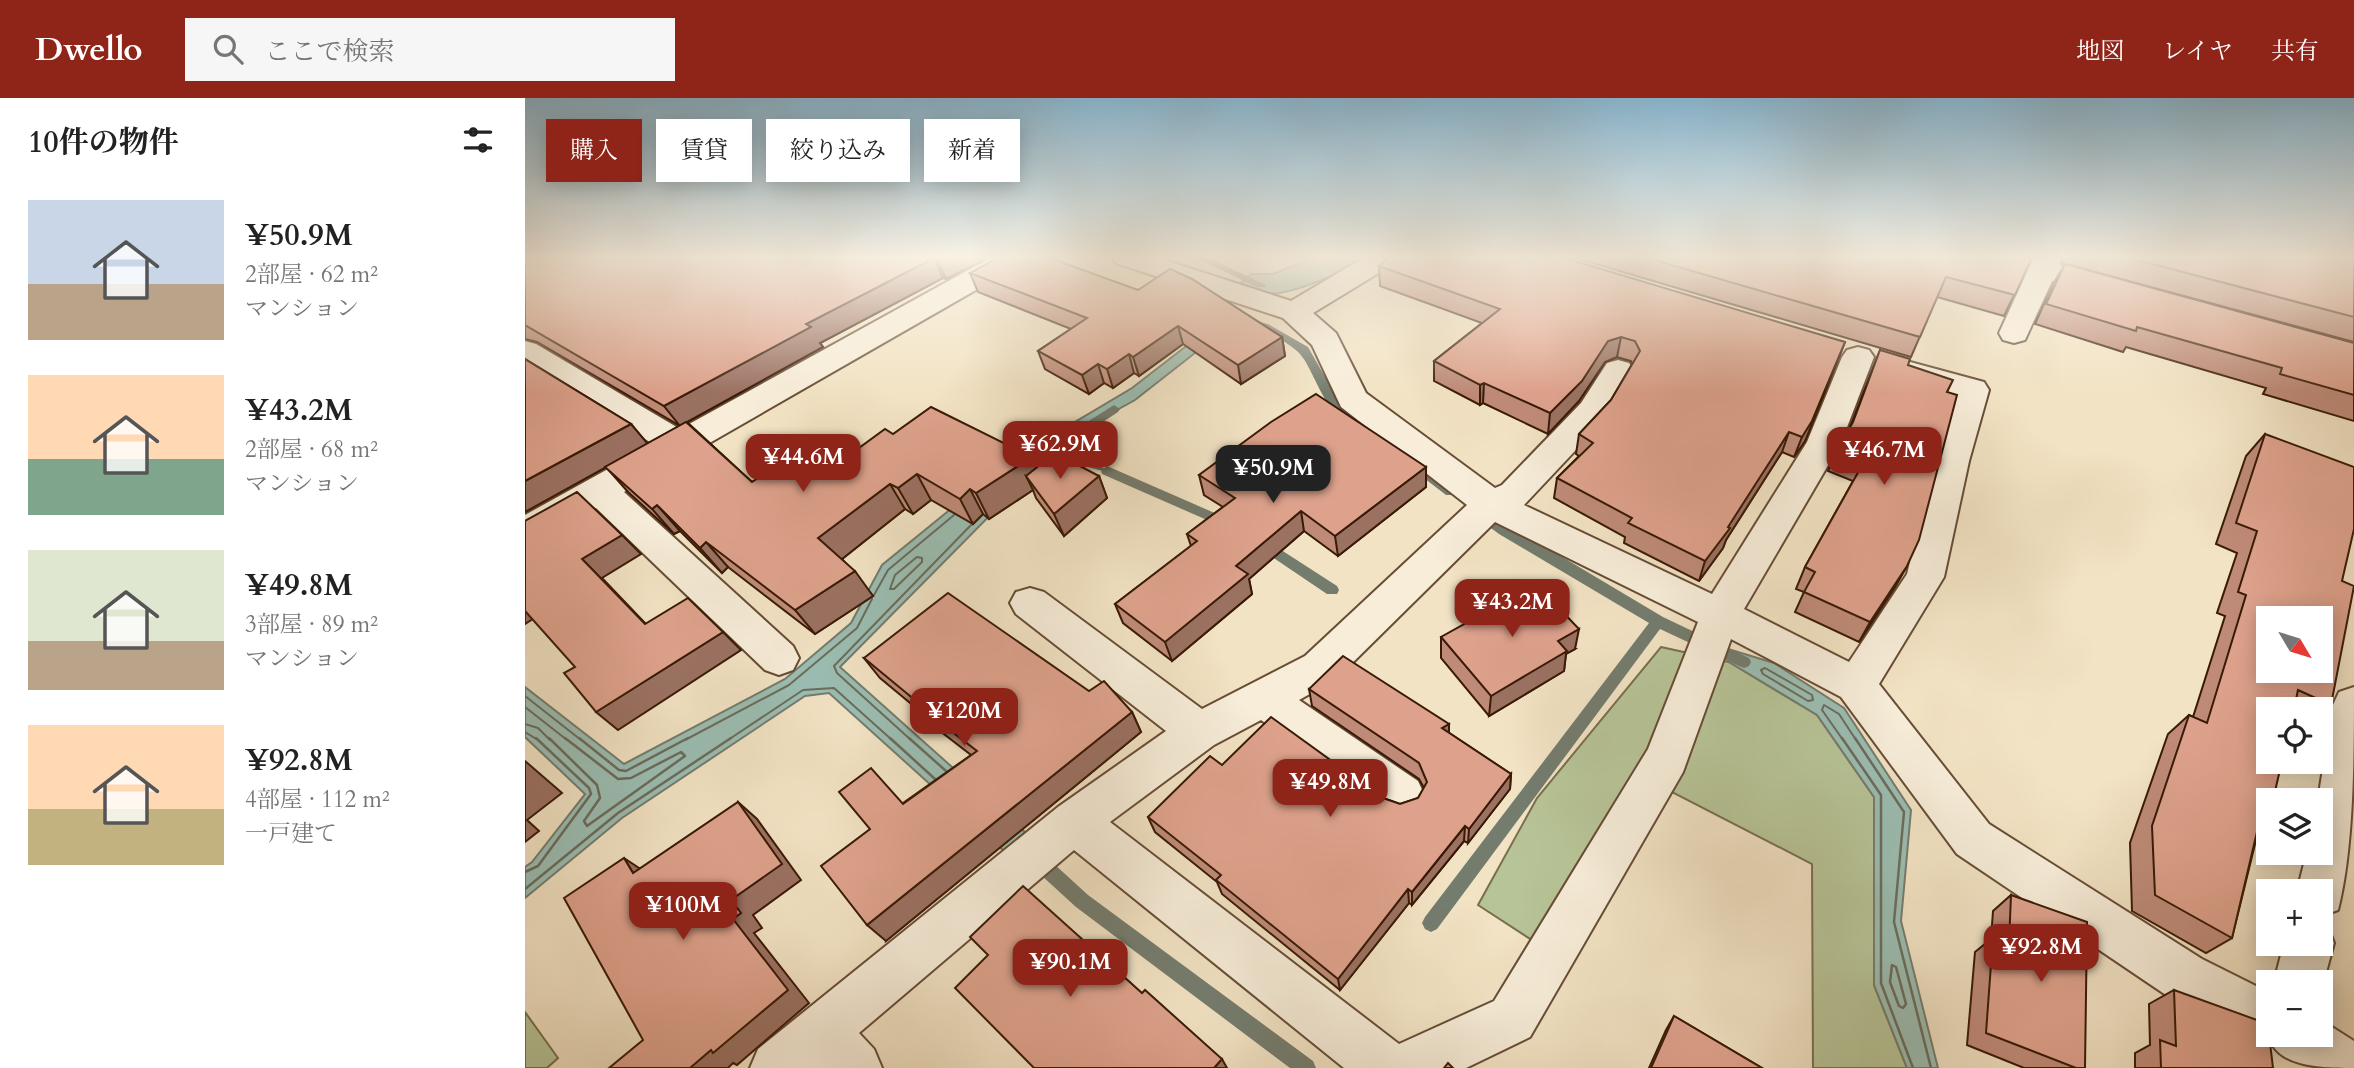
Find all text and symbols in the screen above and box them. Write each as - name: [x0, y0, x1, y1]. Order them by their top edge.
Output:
- search box: [185, 18, 675, 81]
- text: Dwello: [35, 27, 143, 72]
- icon: search: [209, 30, 247, 68]
- text: ここで検索: [265, 34, 395, 69]
- text: 地図: [2076, 35, 2124, 68]
- text: レイヤ: [2162, 35, 2233, 68]
- text: 共有: [2271, 35, 2319, 68]
- chip: 購入: [546, 119, 642, 182]
- chip: 賃貸: [656, 119, 752, 182]
- chip: 絞り込み: [766, 119, 910, 182]
- chip: 新着: [924, 119, 1020, 182]
- icon: filters: [459, 121, 497, 159]
- text: 10件の物件: [28, 122, 179, 163]
- text: ¥50.9M: [245, 215, 353, 256]
- icon: home: [84, 228, 168, 312]
- text: 2部屋 · 62 m²: [245, 259, 378, 290]
- text: マンション: [245, 293, 359, 324]
- text: ¥43.2M: [245, 390, 353, 431]
- icon: home: [84, 403, 168, 487]
- pin: ¥62.9M: [1003, 422, 1117, 481]
- text: ¥62.9M: [1019, 428, 1101, 459]
- pin: ¥46.7M: [1827, 428, 1941, 487]
- text: 2部屋 · 68 m²: [245, 434, 378, 465]
- pin: ¥44.6M: [746, 434, 860, 494]
- text: ¥46.7M: [1843, 434, 1925, 465]
- text: ¥44.6M: [762, 441, 844, 472]
- pin: ¥50.9M: [1216, 446, 1330, 505]
- text: ¥50.9M: [1232, 452, 1314, 483]
- text: マンション: [245, 468, 359, 499]
- text: ¥49.8M: [245, 565, 353, 606]
- icon: home: [84, 578, 168, 662]
- pin: ¥43.2M: [1455, 580, 1569, 639]
- text: ¥43.2M: [1471, 586, 1553, 617]
- north arrow: [2256, 606, 2333, 682]
- map controls: [2256, 606, 2333, 1047]
- text: 3部屋 · 89 m²: [245, 609, 378, 640]
- text: マンション: [245, 643, 359, 674]
- pin: ¥120M: [915, 688, 1013, 748]
- text: ¥120M: [926, 695, 1002, 726]
- button: locate: [2256, 697, 2333, 774]
- text: ¥92.8M: [245, 740, 353, 781]
- icon: home: [84, 753, 168, 837]
- pin: ¥49.8M: [1273, 760, 1387, 819]
- text: ¥49.8M: [1289, 766, 1371, 797]
- text: 4部屋 · 112 m²: [245, 784, 390, 815]
- button: layers: [2256, 788, 2333, 865]
- text: 一戸建て: [245, 818, 337, 849]
- button: +: [2256, 879, 2333, 956]
- pin: ¥100M: [634, 882, 732, 942]
- text: ¥100M: [645, 889, 721, 920]
- pin: ¥92.8M: [1984, 924, 2098, 984]
- text: ¥92.8M: [2000, 931, 2082, 962]
- pin: ¥90.1M: [1013, 940, 1127, 999]
- text: ¥90.1M: [1029, 946, 1111, 977]
- button: −: [2256, 970, 2333, 1047]

